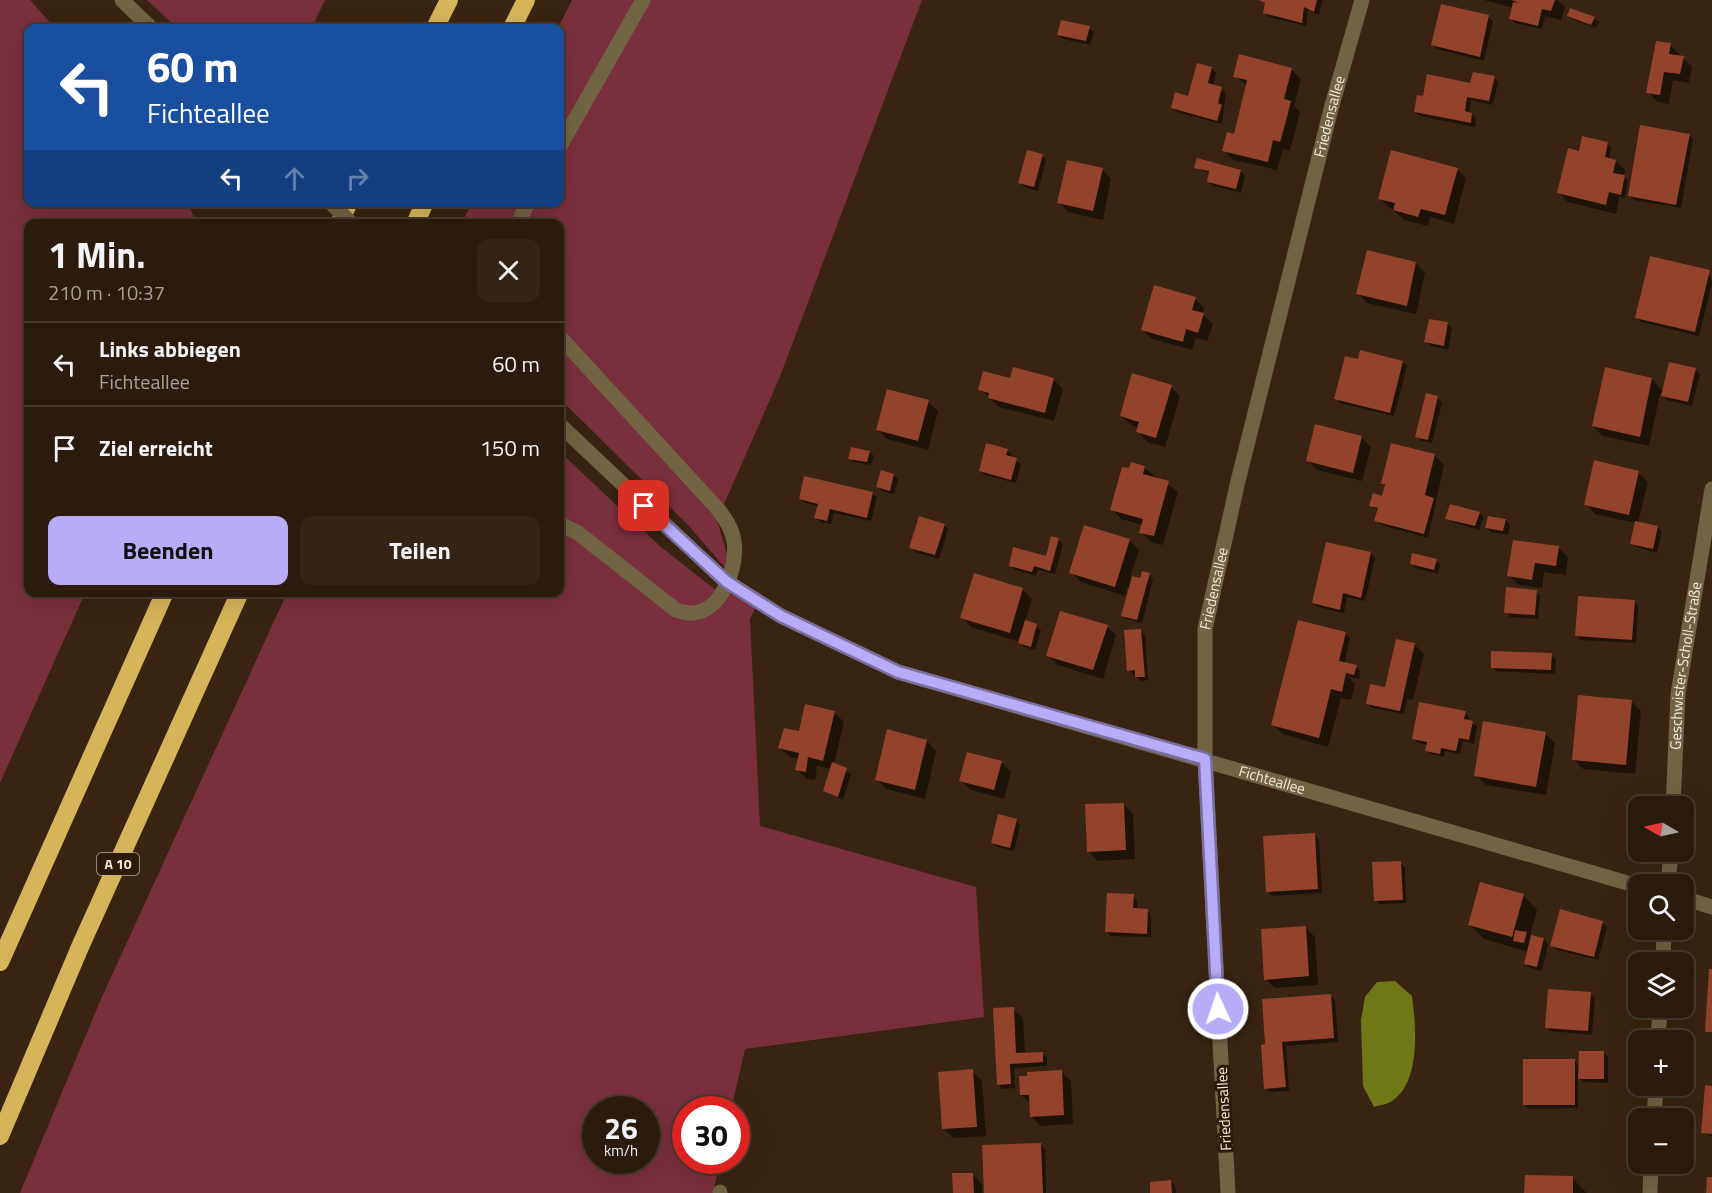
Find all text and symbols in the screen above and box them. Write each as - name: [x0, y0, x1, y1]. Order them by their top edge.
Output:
- text: 60 m: [147, 34, 239, 98]
- icon: left: [48, 48, 126, 126]
- street label: Friedensallee: [1307, 73, 1351, 160]
- text: Fichteallee: [147, 92, 270, 133]
- icon: left: [215, 162, 248, 195]
- icon: ahead: [278, 162, 311, 195]
- icon: right: [341, 162, 374, 195]
- text: 1 Min.: [48, 227, 145, 282]
- button: close: [477, 239, 540, 302]
- text: 210 m · 10:37: [48, 277, 165, 308]
- text: Links abbiegen: [99, 332, 241, 366]
- text: 60 m: [492, 347, 540, 381]
- icon: left: [48, 348, 81, 381]
- text: Fichteallee: [99, 366, 190, 397]
- text: Ziel erreicht: [99, 431, 213, 465]
- text: 150 m: [480, 431, 540, 465]
- icon: arrive: [48, 432, 81, 465]
- pin: [618, 480, 669, 531]
- icon: arrive: [627, 489, 660, 522]
- button: Beenden: [48, 516, 288, 585]
- button: Teilen: [300, 516, 540, 585]
- street label: Friedensallee: [1193, 545, 1234, 632]
- street label: Geschwister-Scholl-Straße: [1664, 580, 1707, 750]
- street label: Fichteallee: [1236, 759, 1308, 800]
- north arrow: [1628, 796, 1694, 862]
- map controls: [1628, 796, 1694, 1174]
- road number: A 10: [97, 853, 139, 875]
- button: search: [1628, 874, 1694, 940]
- button: layers: [1628, 952, 1694, 1018]
- position arrow: [1186, 977, 1250, 1041]
- button: +: [1628, 1030, 1694, 1096]
- street label: Friedensallee: [1210, 1067, 1237, 1151]
- speed limit sign: 30: [672, 1096, 750, 1174]
- text: 26: [604, 1105, 638, 1151]
- button: −: [1628, 1108, 1694, 1174]
- text: km/h: [604, 1139, 638, 1162]

